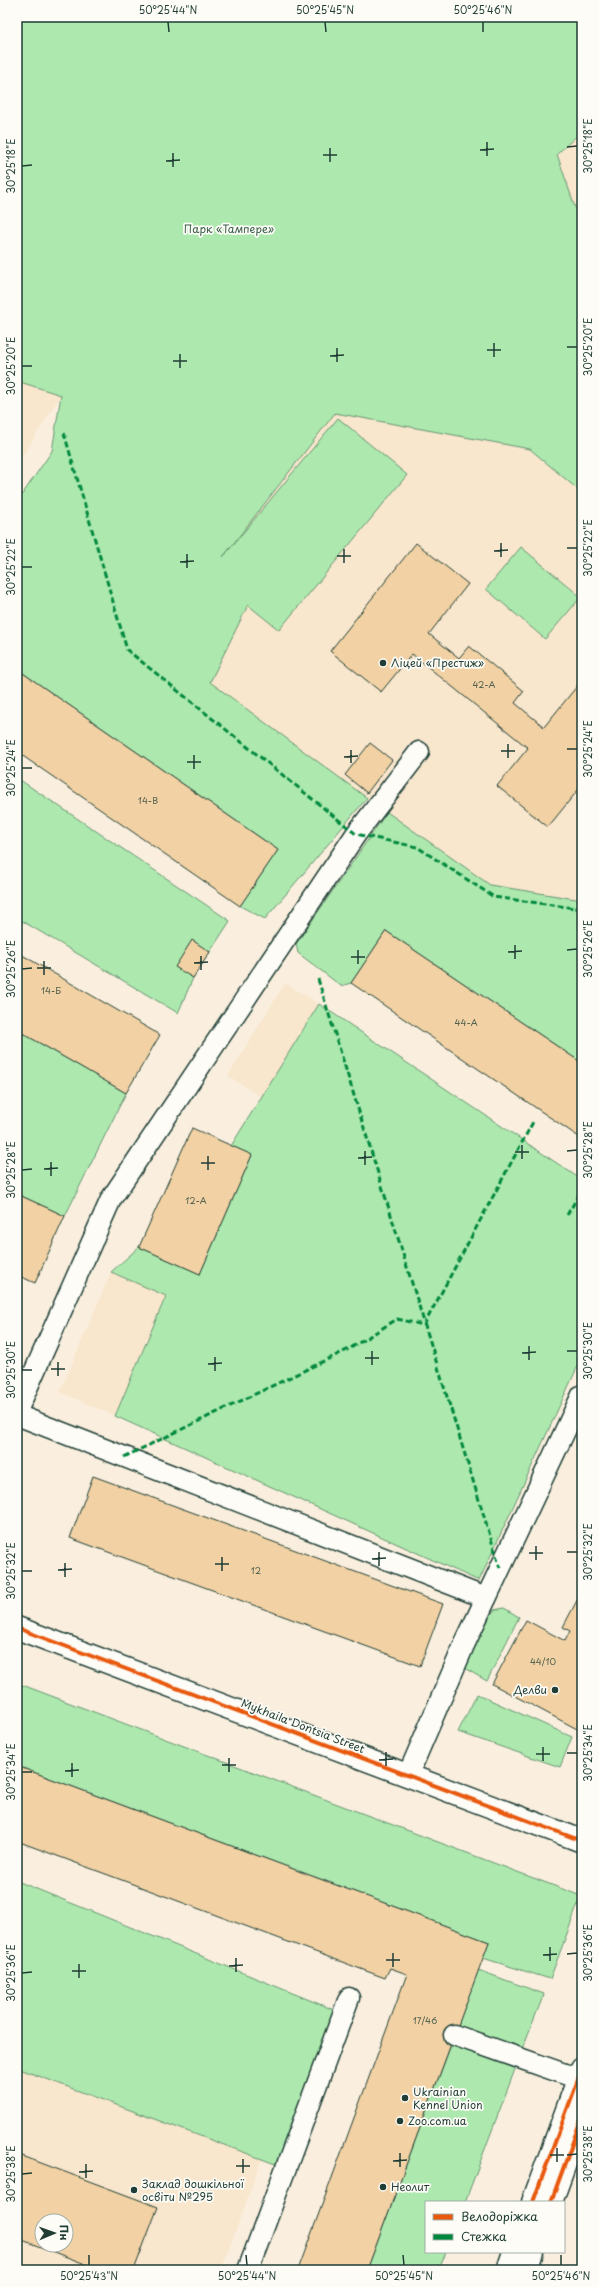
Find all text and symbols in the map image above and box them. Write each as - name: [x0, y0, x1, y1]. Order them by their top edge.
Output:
- text: 50°25'44"N: [139, 2, 197, 17]
- text: 50°25'45"N: [296, 2, 354, 17]
- text: 50°25'46"N: [454, 2, 513, 17]
- text: 30°25'18"E: [580, 118, 595, 174]
- text: 30°25'18"E: [3, 138, 18, 194]
- park label: Парк «Тампере»: [184, 220, 274, 237]
- text: 30°25'20"E: [580, 318, 595, 376]
- text: 30°25'20"E: [3, 337, 18, 395]
- text: 30°25'22"E: [580, 519, 595, 577]
- text: 30°25'22"E: [3, 538, 18, 596]
- place label: Ліцей «Престиж»: [391, 654, 484, 671]
- marker: Ліцей «Престиж»: [378, 658, 388, 668]
- house number: 42-А: [473, 677, 496, 691]
- text: 30°25'24"E: [580, 720, 595, 778]
- text: 30°25'24"E: [3, 739, 18, 797]
- house number: 14-В: [138, 793, 158, 807]
- text: 30°25'26"E: [580, 920, 595, 978]
- text: 30°25'26"E: [3, 940, 18, 998]
- house number: 14-Б: [41, 983, 61, 997]
- house number: 44-А: [454, 1015, 478, 1029]
- text: 30°25'28"E: [580, 1121, 595, 1179]
- text: 30°25'28"E: [3, 1141, 18, 1199]
- house number: 12-А: [185, 1193, 207, 1207]
- text: 30°25'30"E: [580, 1322, 595, 1380]
- text: 30°25'30"E: [3, 1341, 18, 1399]
- text: 30°25'32"E: [580, 1523, 595, 1581]
- text: 30°25'32"E: [3, 1542, 18, 1600]
- house number: 12: [251, 1563, 261, 1577]
- house number: 44/10: [530, 1654, 557, 1668]
- place label: Делви: [513, 1681, 547, 1698]
- marker: Делви: [550, 1685, 560, 1695]
- street label: Mykhaila Dontsia Street: [239, 1694, 368, 1757]
- text: 30°25'34"E: [580, 1724, 595, 1782]
- text: 30°25'34"E: [3, 1743, 18, 1801]
- text: 30°25'36"E: [580, 1924, 595, 1982]
- text: 30°25'36"E: [3, 1944, 18, 2002]
- house number: 17/46: [413, 2013, 437, 2027]
- place label: Ukrainian Kennel Union: [413, 2083, 483, 2113]
- marker: Ukrainian Kennel Union: [400, 2093, 410, 2103]
- place label: Zoo.com.ua: [408, 2112, 467, 2129]
- marker: Zoo.com.ua: [395, 2116, 405, 2126]
- text: 30°25'38"E: [580, 2125, 595, 2183]
- text: 30°25'38"E: [3, 2145, 18, 2203]
- place label: Заклад дошкільної освіти №295: [142, 2175, 245, 2205]
- place label: Неолит: [391, 2178, 430, 2195]
- marker: Неолит: [378, 2182, 388, 2192]
- marker: Заклад дошкільної освіти №295: [129, 2185, 139, 2195]
- legend: [425, 2201, 565, 2253]
- text: Велодоріжка: [461, 2207, 538, 2225]
- north arrow: [34, 2213, 74, 2253]
- text: Пн: [56, 2224, 73, 2241]
- text: Стежка: [461, 2227, 507, 2245]
- text: 50°25'43"N: [60, 2268, 118, 2283]
- text: 50°25'44"N: [218, 2268, 276, 2283]
- text: 50°25'45"N: [375, 2268, 433, 2283]
- text: 50°25'46"N: [532, 2268, 591, 2283]

